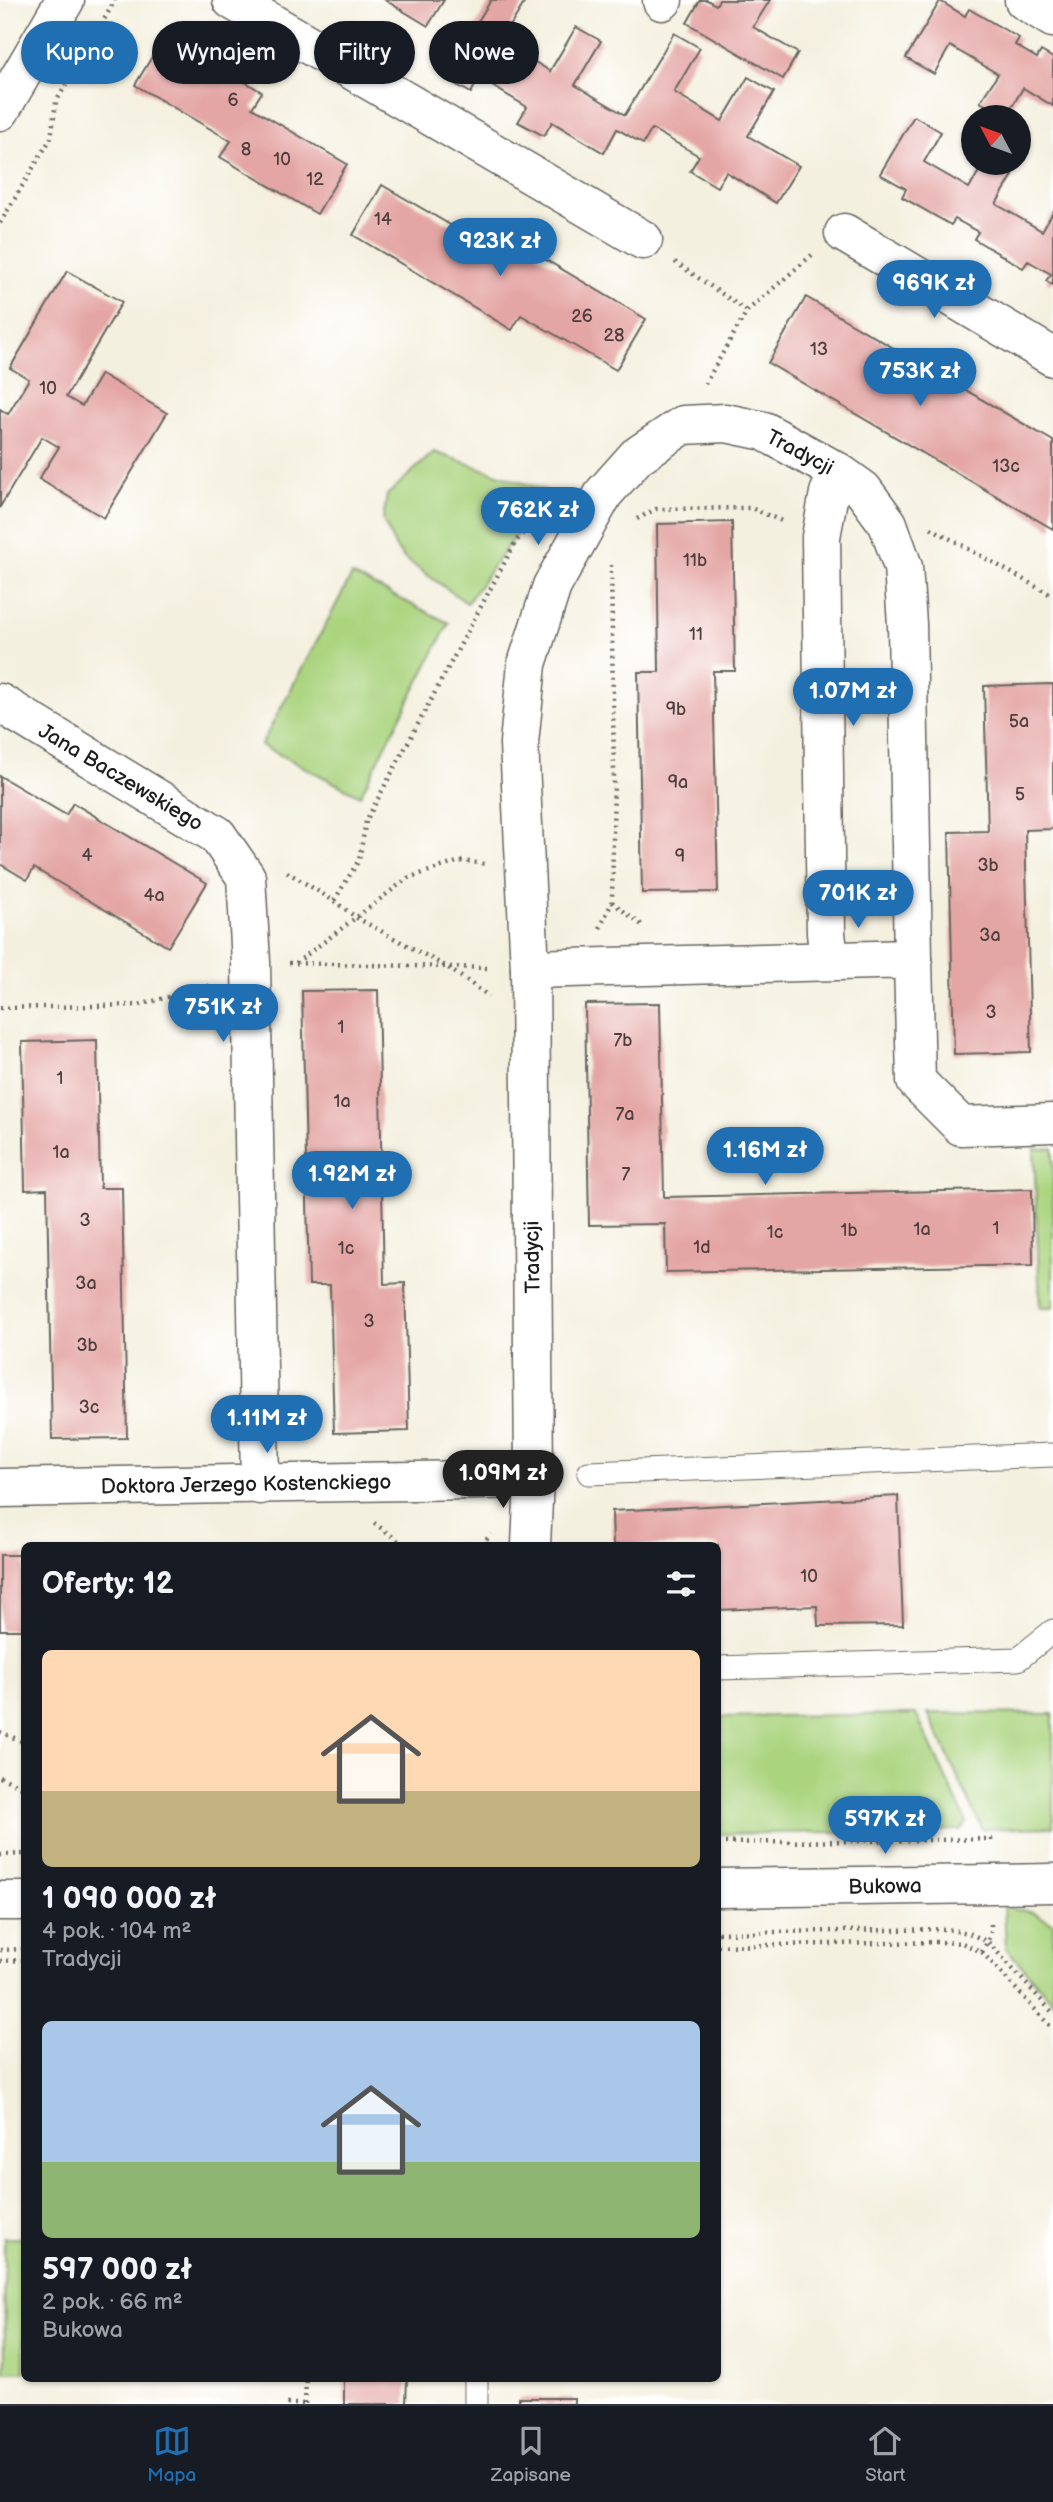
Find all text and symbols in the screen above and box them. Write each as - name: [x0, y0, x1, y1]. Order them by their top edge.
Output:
- chip: Kupno: [21, 21, 138, 84]
- chip: Wynajem: [152, 21, 300, 84]
- chip: Filtry: [314, 21, 415, 84]
- chip: Nowe: [429, 21, 539, 84]
- house number: 6: [228, 90, 239, 111]
- north arrow: [961, 105, 1031, 175]
- map controls: [961, 105, 1031, 175]
- house number: 8: [241, 139, 251, 160]
- house number: 10: [273, 149, 291, 170]
- house number: 12: [306, 169, 324, 190]
- house number: 14: [374, 209, 392, 230]
- pin: 923K zł: [435, 218, 565, 278]
- text: 923K zł: [459, 227, 541, 255]
- pin: 969K zł: [869, 260, 999, 320]
- text: 969K zł: [893, 269, 975, 297]
- house number: 26: [571, 306, 593, 327]
- house number: 28: [603, 325, 625, 346]
- house number: 13: [810, 339, 828, 360]
- pin: 753K zł: [855, 348, 985, 408]
- text: 753K zł: [879, 357, 961, 385]
- house number: 10: [39, 378, 57, 399]
- street label: Tradycji: [762, 424, 838, 481]
- house number: 13c: [992, 456, 1020, 477]
- pin: 762K zł: [473, 488, 603, 547]
- text: 762K zł: [497, 496, 579, 524]
- house number: 11b: [683, 550, 707, 571]
- house number: 11: [689, 624, 703, 645]
- pin: 1.07M zł: [781, 668, 925, 728]
- text: 1.07M zł: [809, 677, 897, 705]
- house number: 9b: [666, 699, 686, 720]
- house number: 5a: [1009, 711, 1029, 732]
- street label: Jana Baczewskiego: [34, 718, 208, 837]
- house number: 9a: [668, 772, 688, 793]
- house number: 5: [1015, 784, 1025, 805]
- house number: 4: [82, 845, 93, 866]
- house number: 9: [675, 846, 685, 867]
- house number: 3b: [977, 855, 999, 876]
- pin: 701K zł: [793, 870, 923, 930]
- text: 701K zł: [819, 879, 897, 907]
- house number: 4a: [143, 885, 165, 906]
- house number: 3a: [979, 925, 1001, 946]
- pin: 751K zł: [158, 984, 288, 1044]
- text: 751K zł: [184, 993, 262, 1021]
- house number: 3: [985, 1002, 997, 1023]
- house number: 1: [338, 1017, 344, 1038]
- house number: 7b: [614, 1030, 632, 1051]
- house number: 1: [57, 1068, 63, 1089]
- house number: 1a: [333, 1091, 351, 1112]
- house number: 7a: [615, 1104, 635, 1125]
- pin: 1.16M zł: [693, 1128, 837, 1187]
- text: 1.16M zł: [723, 1136, 807, 1164]
- house number: 1a: [52, 1142, 70, 1163]
- pin: 1.92M zł: [280, 1152, 424, 1211]
- text: 1.92M zł: [308, 1160, 396, 1188]
- house number: 7: [622, 1164, 631, 1185]
- house number: 3: [79, 1210, 91, 1231]
- house number: 1: [993, 1218, 999, 1239]
- house number: 1a: [913, 1219, 931, 1240]
- street label: Tradycji: [519, 1220, 546, 1294]
- house number: 1b: [840, 1220, 858, 1241]
- house number: 1c: [767, 1222, 783, 1243]
- house number: 1d: [693, 1237, 711, 1258]
- house number: 1c: [338, 1238, 354, 1259]
- house number: 3a: [75, 1273, 97, 1294]
- house number: 3: [363, 1311, 375, 1332]
- house number: 3b: [76, 1335, 98, 1356]
- pin: 1.11M zł: [195, 1396, 339, 1455]
- house number: 3c: [79, 1397, 99, 1418]
- text: 1.11M zł: [227, 1404, 307, 1432]
- pin: 1.09M zł: [431, 1450, 575, 1510]
- text: 1.09M zł: [459, 1459, 547, 1487]
- street label: Doktora Jerzego Kostenckiego: [100, 1469, 392, 1500]
- icon: filters: [662, 1565, 700, 1603]
- text: Oferty: 12: [42, 1566, 174, 1602]
- house number: 10: [800, 1566, 818, 1587]
- icon: home: [308, 1696, 434, 1822]
- pin: 597K zł: [820, 1797, 950, 1856]
- text: 597K zł: [844, 1805, 926, 1833]
- street label: Bukowa: [848, 1873, 922, 1900]
- text: 1 090 000 zł: [42, 1881, 216, 1917]
- text: 4 pok. · 104 m²: [42, 1917, 191, 1945]
- text: Tradycji: [42, 1945, 122, 1973]
- icon: home: [308, 2067, 434, 2193]
- text: 597 000 zł: [42, 2252, 192, 2288]
- text: 2 pok. · 66 m²: [42, 2288, 183, 2316]
- text: Bukowa: [42, 2316, 123, 2344]
- tab: Mapa: [147, 2422, 196, 2487]
- tab: Zapisane: [491, 2422, 571, 2487]
- tab: Start: [865, 2422, 906, 2487]

